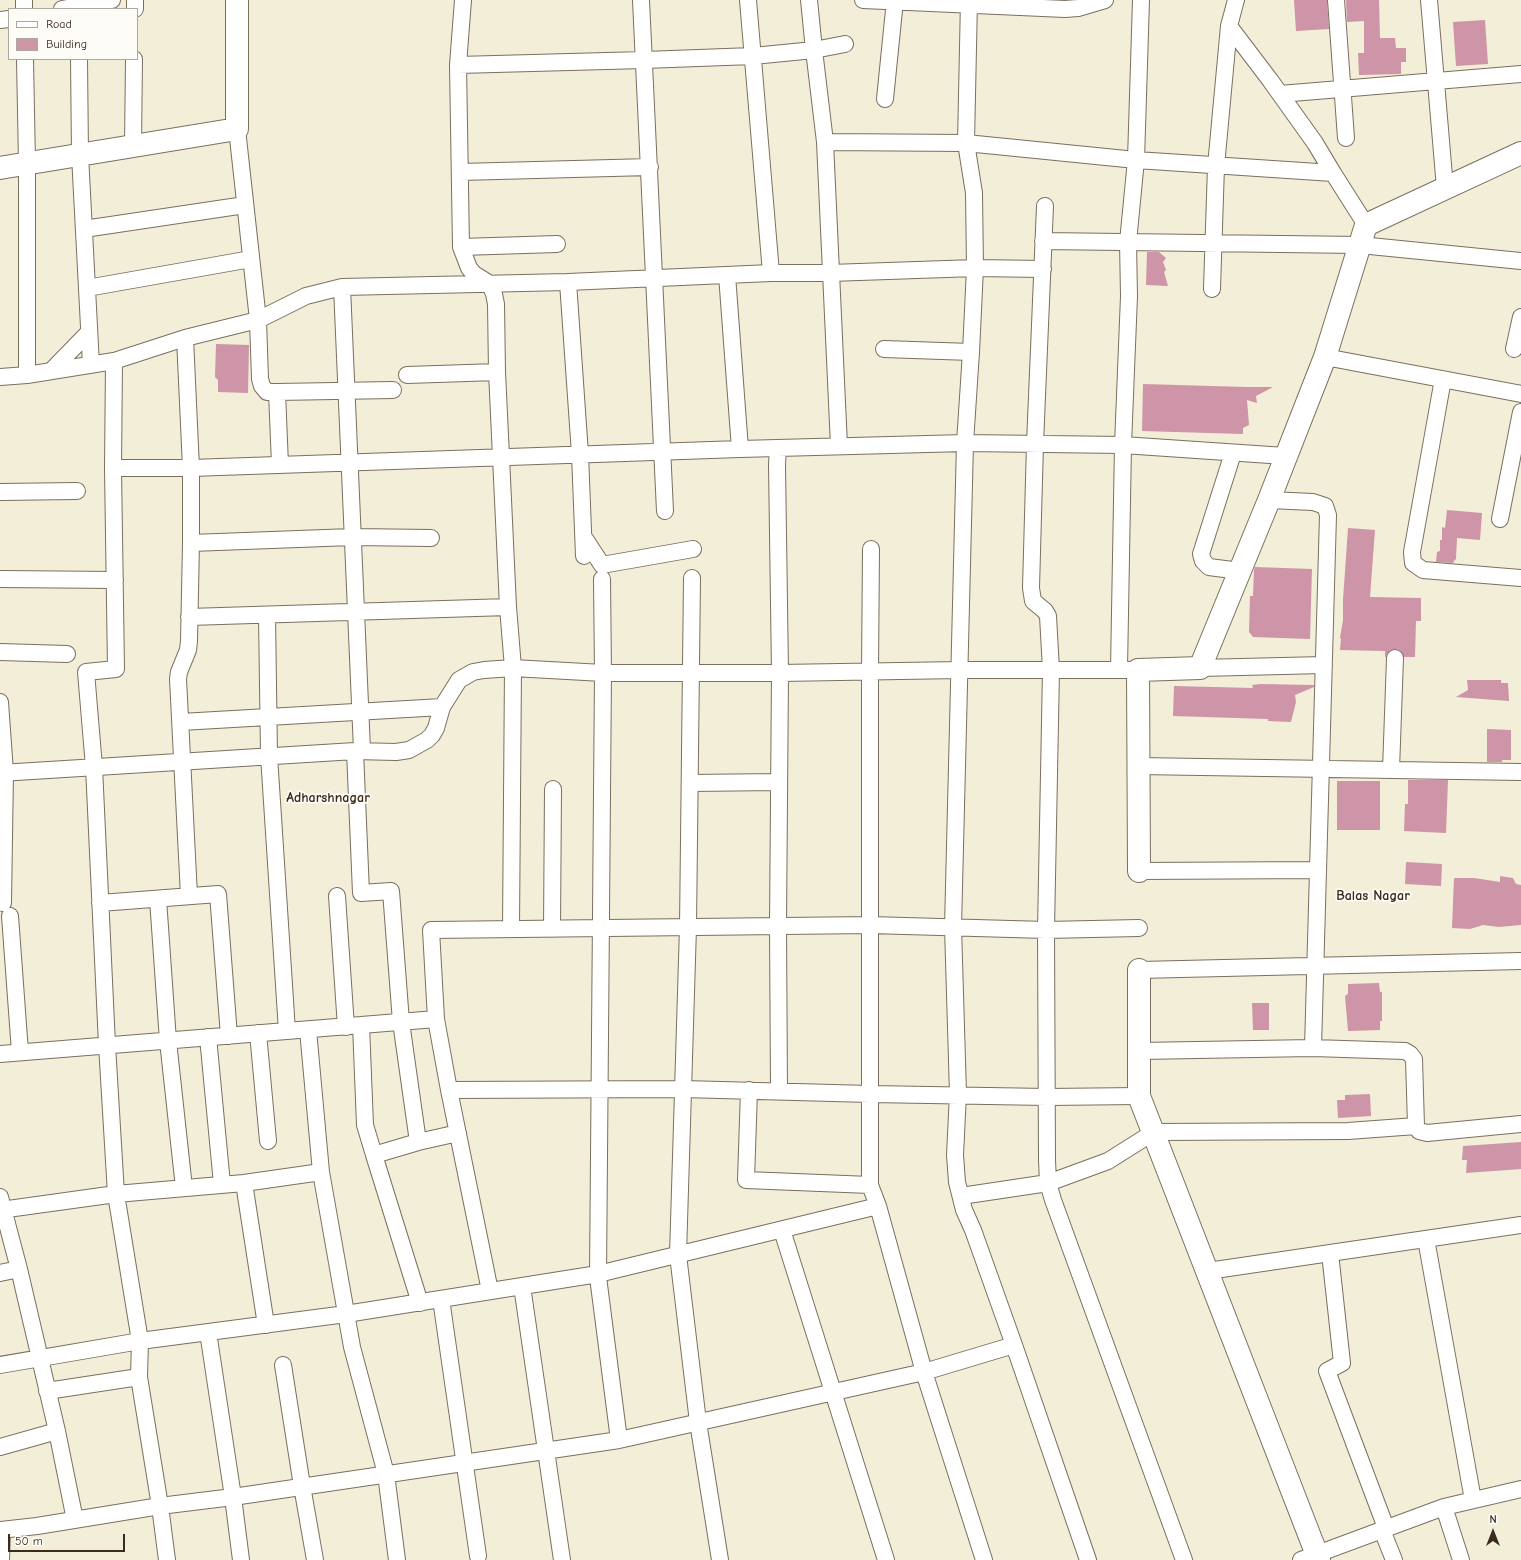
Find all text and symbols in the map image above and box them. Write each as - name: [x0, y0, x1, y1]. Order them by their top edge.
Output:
- legend: [8, 8, 138, 60]
- text: Road: [46, 17, 72, 31]
- text: Building: [46, 37, 87, 51]
- district label: Adharshnagar: [286, 790, 370, 806]
- district label: Balas Nagar: [1336, 888, 1410, 904]
- north arrow: [1473, 1512, 1513, 1552]
- text: N: [1489, 1513, 1497, 1526]
- scale bar: [10, 1526, 127, 1552]
- text: 50 m: [15, 1534, 43, 1548]

